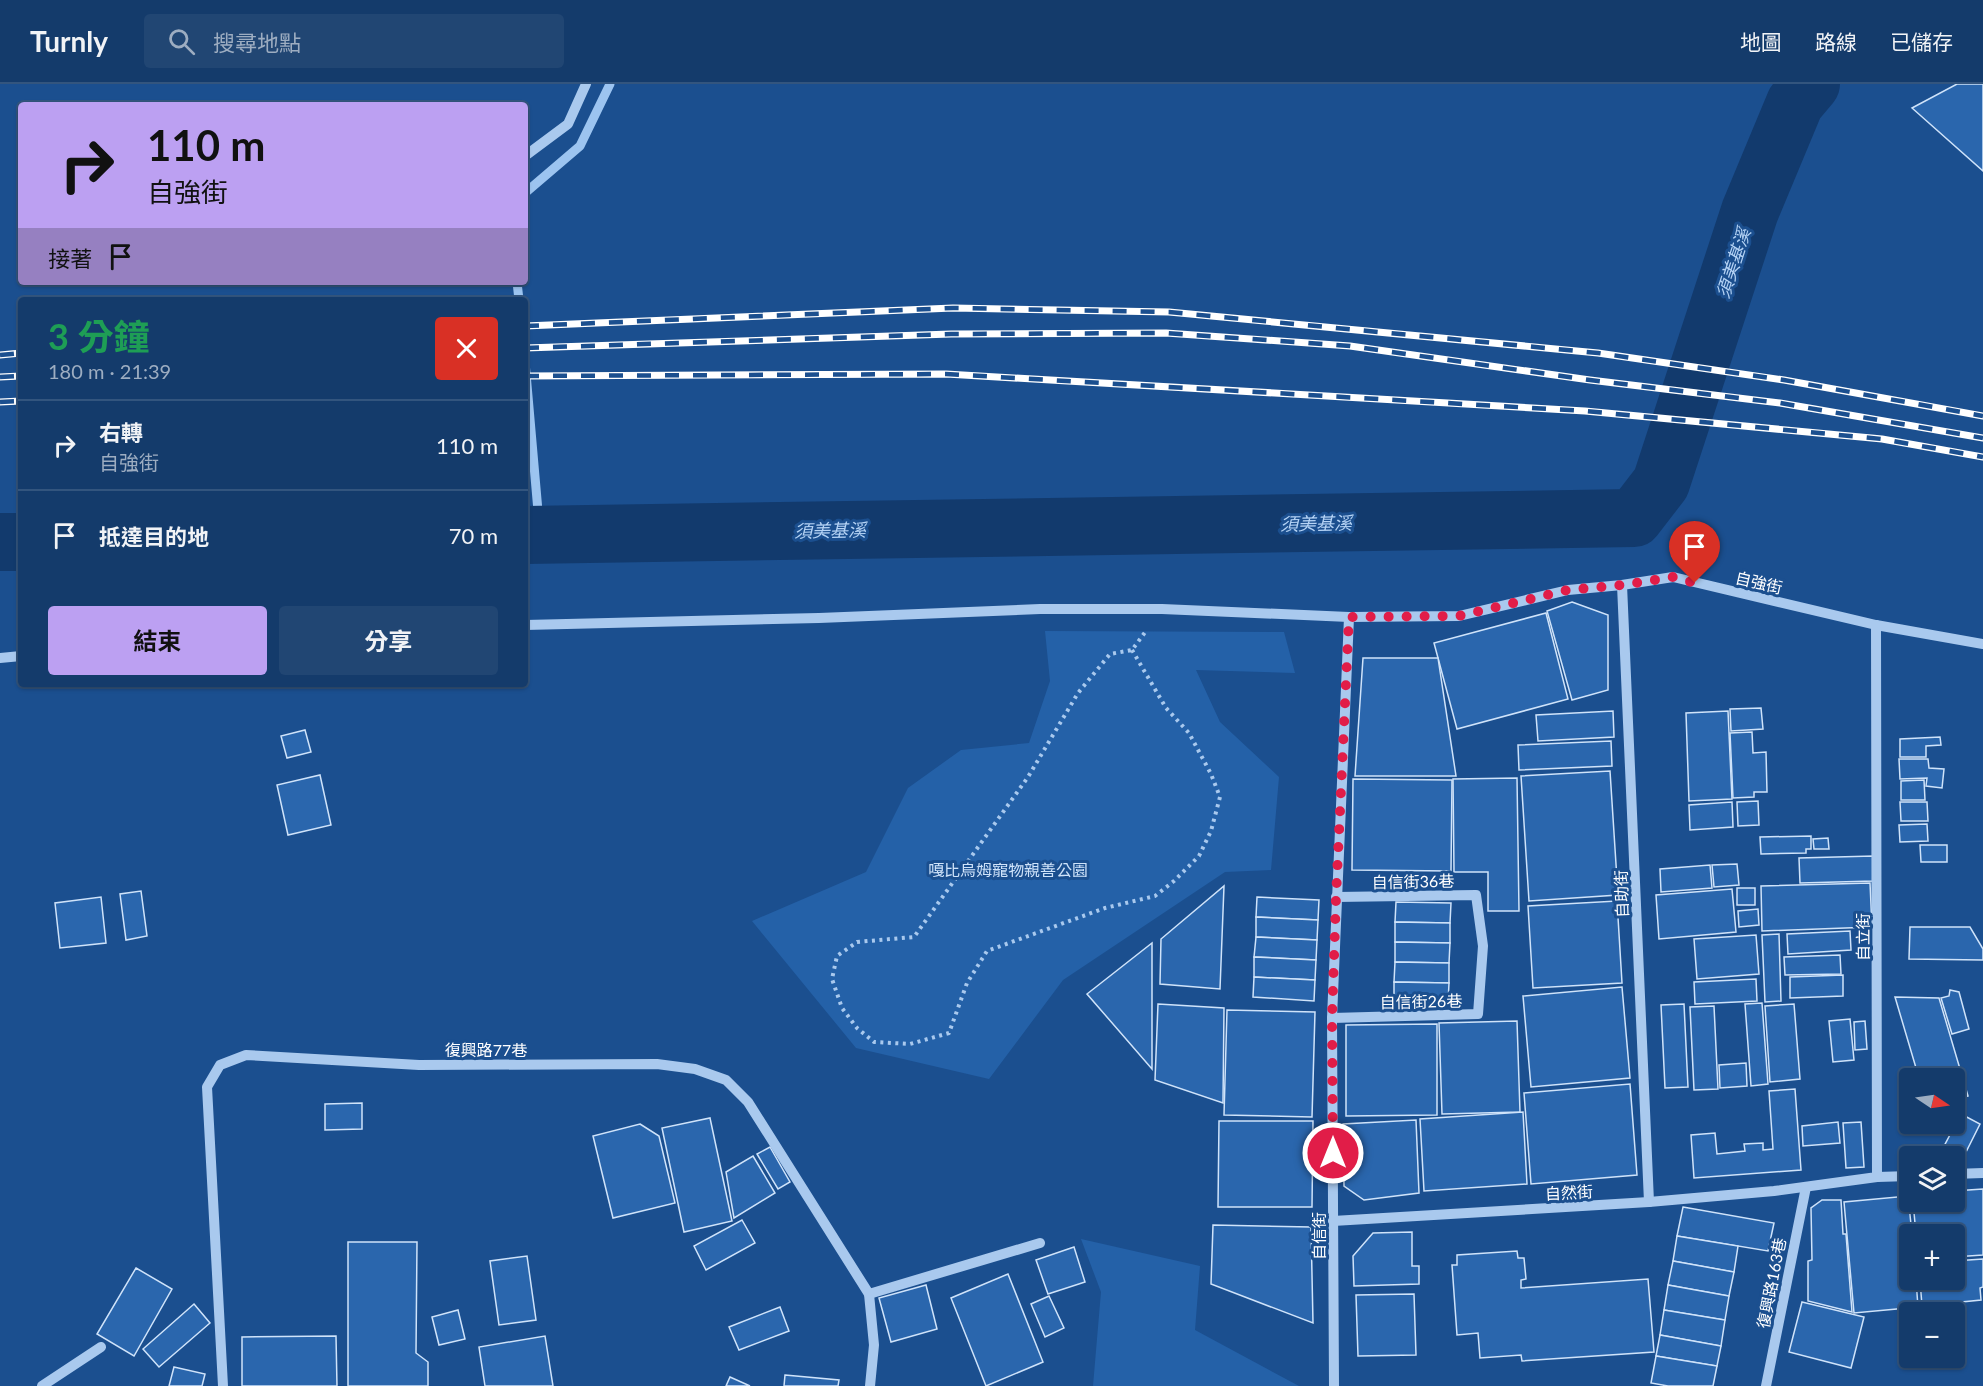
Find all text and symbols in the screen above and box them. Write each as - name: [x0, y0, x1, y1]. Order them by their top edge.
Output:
- search box: [144, 14, 564, 68]
- text: Turnly: [30, 24, 108, 58]
- icon: search: [165, 25, 198, 58]
- text: 搜尋地點: [213, 29, 301, 56]
- text: 地圖: [1740, 29, 1782, 54]
- text: 路線: [1815, 29, 1857, 54]
- text: 已儲存: [1890, 29, 1953, 54]
- text: 110 m: [147, 120, 265, 170]
- icon: right: [48, 126, 126, 204]
- text: 自強街: [147, 175, 228, 208]
- water label: 須美基溪: [1711, 223, 1756, 301]
- icon: arrive: [104, 240, 137, 273]
- text: 接著: [48, 245, 92, 272]
- text: 3 分鐘: [48, 314, 150, 358]
- button: close: [435, 317, 498, 380]
- text: 180 m · 21:39: [48, 359, 171, 383]
- text: 右轉: [99, 419, 143, 446]
- icon: right: [48, 429, 81, 462]
- text: 110 m: [436, 432, 498, 459]
- text: 自強街: [99, 450, 159, 474]
- water label: 須美基溪: [1280, 511, 1355, 535]
- water label: 須美基溪: [794, 518, 869, 542]
- icon: arrive: [48, 519, 81, 552]
- pin: [1669, 521, 1720, 583]
- text: 70 m: [449, 522, 498, 549]
- text: 抵達目的地: [99, 523, 209, 550]
- icon: arrive: [1678, 530, 1711, 563]
- street label: 自強街: [1733, 567, 1785, 597]
- button: 結束: [48, 606, 267, 675]
- button: 分享: [279, 606, 498, 675]
- park label: 嘎比烏姆寵物親善公園: [928, 860, 1088, 879]
- street label: 自助街: [1611, 870, 1631, 918]
- street label: 自信街36巷: [1372, 871, 1454, 891]
- street label: 自立街: [1853, 913, 1872, 961]
- street label: 自信街26巷: [1380, 991, 1462, 1011]
- street label: 復興路77巷: [445, 1040, 527, 1059]
- north arrow: [1899, 1068, 1965, 1134]
- map controls: [1899, 1068, 1965, 1368]
- position arrow: [1301, 1121, 1365, 1185]
- button: layers: [1899, 1146, 1965, 1212]
- street label: 自然街: [1545, 1181, 1593, 1203]
- street label: 自信街: [1309, 1212, 1328, 1260]
- button: +: [1899, 1224, 1965, 1290]
- street label: 復興路163巷: [1753, 1236, 1789, 1330]
- button: −: [1899, 1302, 1965, 1368]

